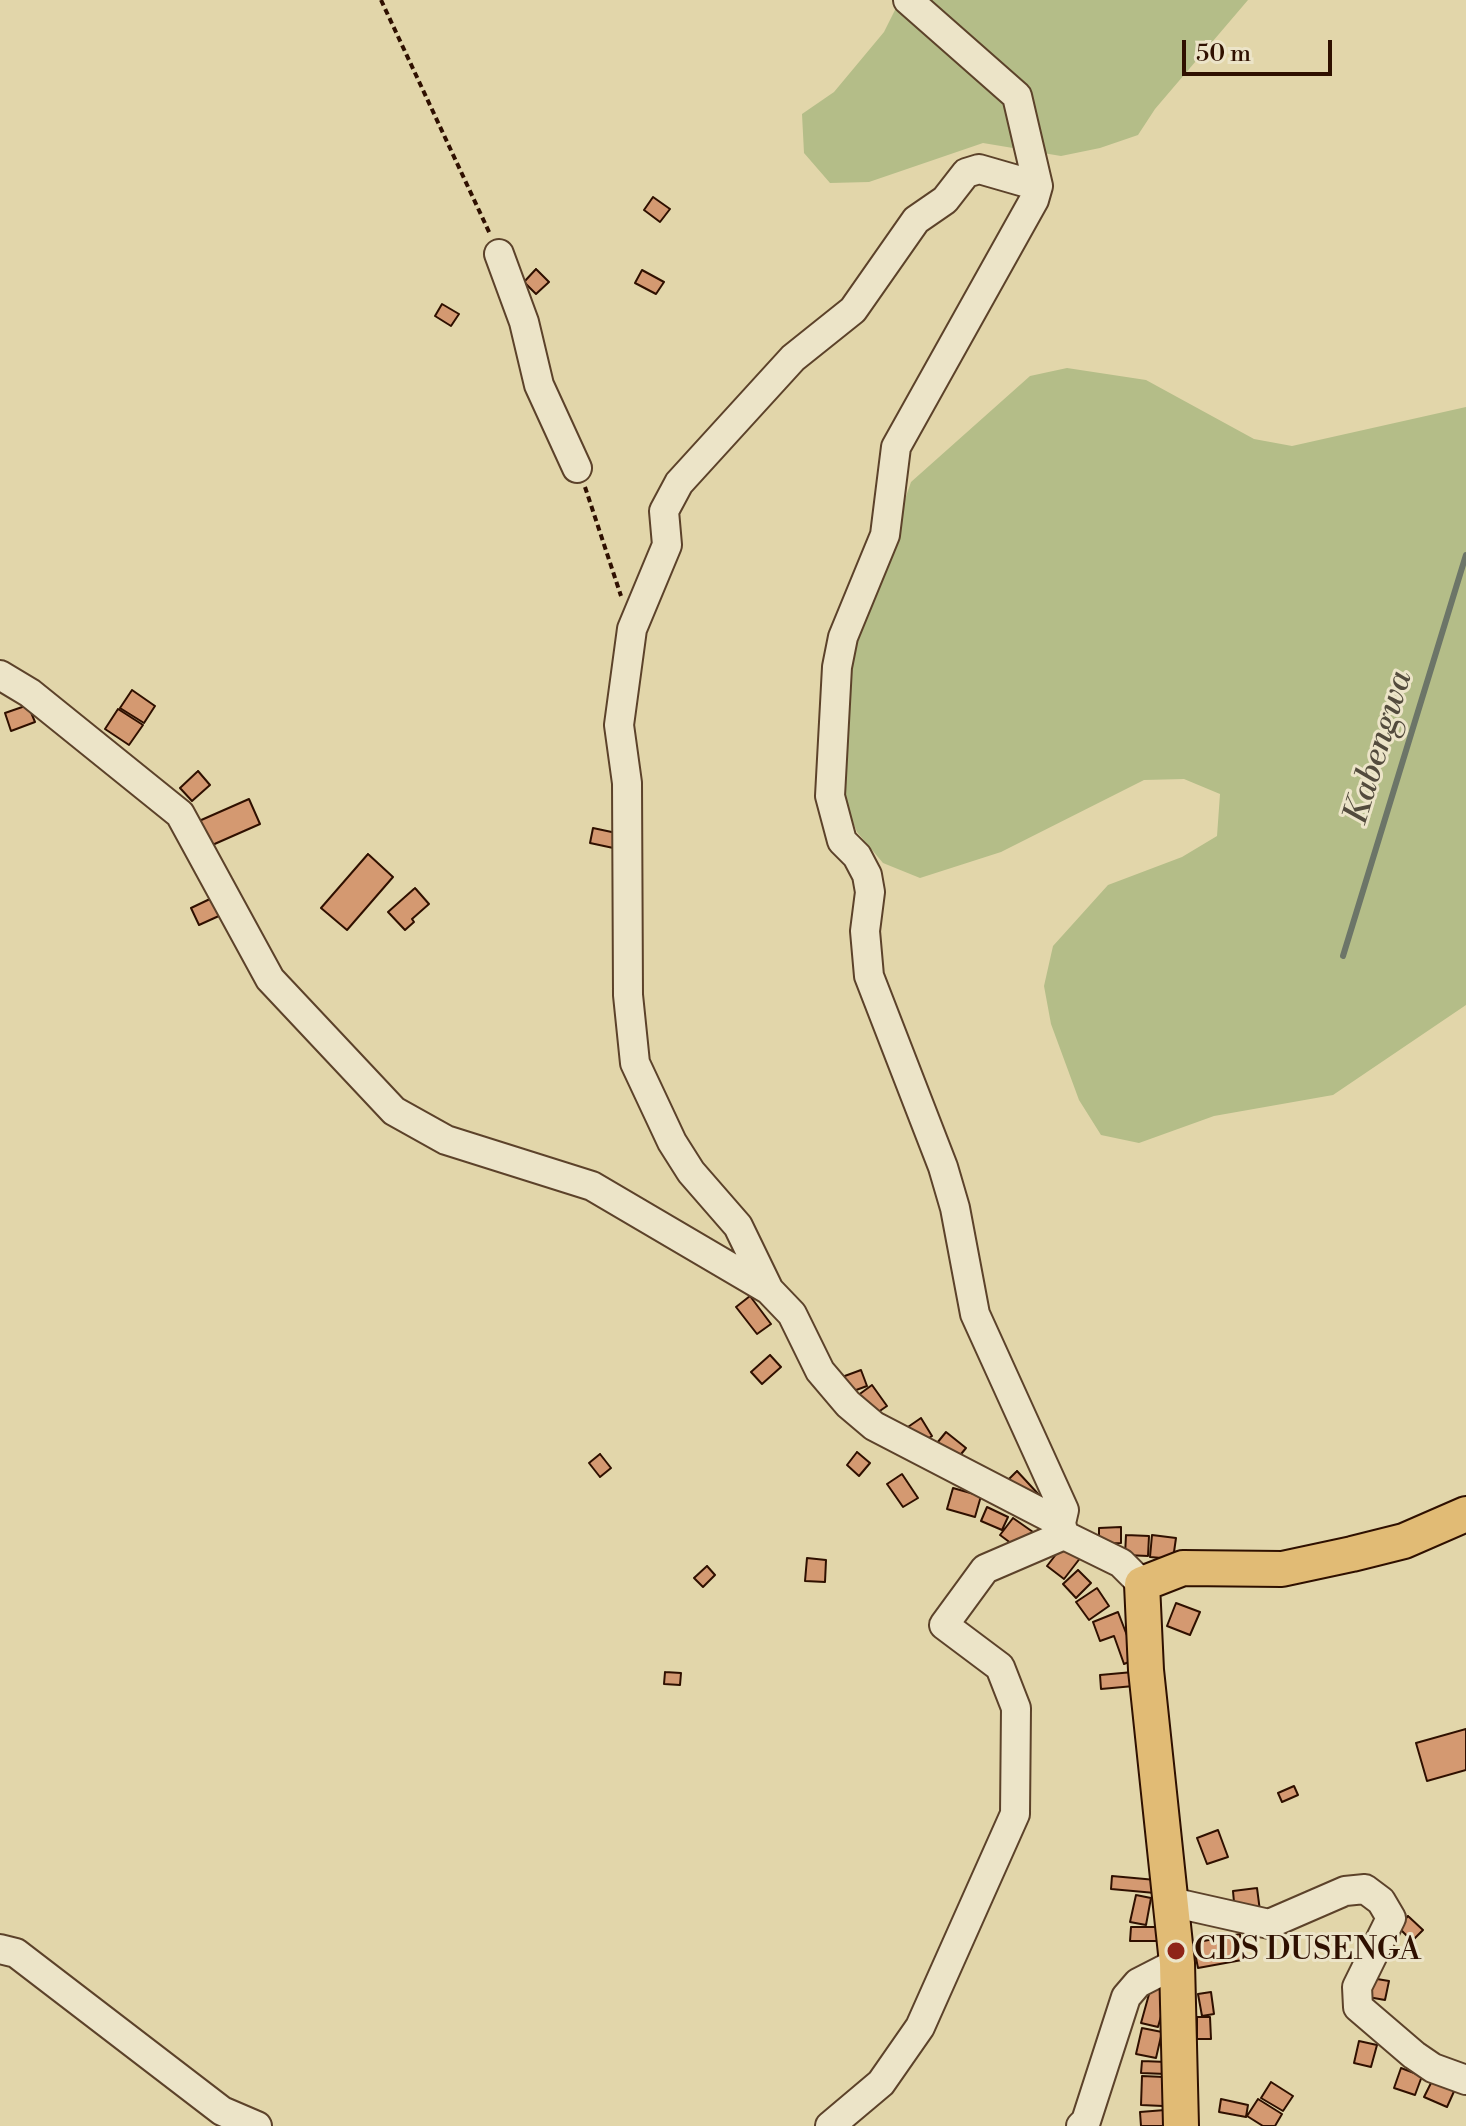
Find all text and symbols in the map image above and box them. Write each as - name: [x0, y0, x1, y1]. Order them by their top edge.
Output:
- scale bar: [1186, 24, 1336, 74]
- text: 50 m: [1196, 39, 1251, 69]
- water label: Kabengwa: [1337, 666, 1423, 830]
- place label: CDS DUSENGA: [1194, 1932, 1421, 1970]
- marker: CDS DUSENGA: [1165, 1940, 1187, 1962]

